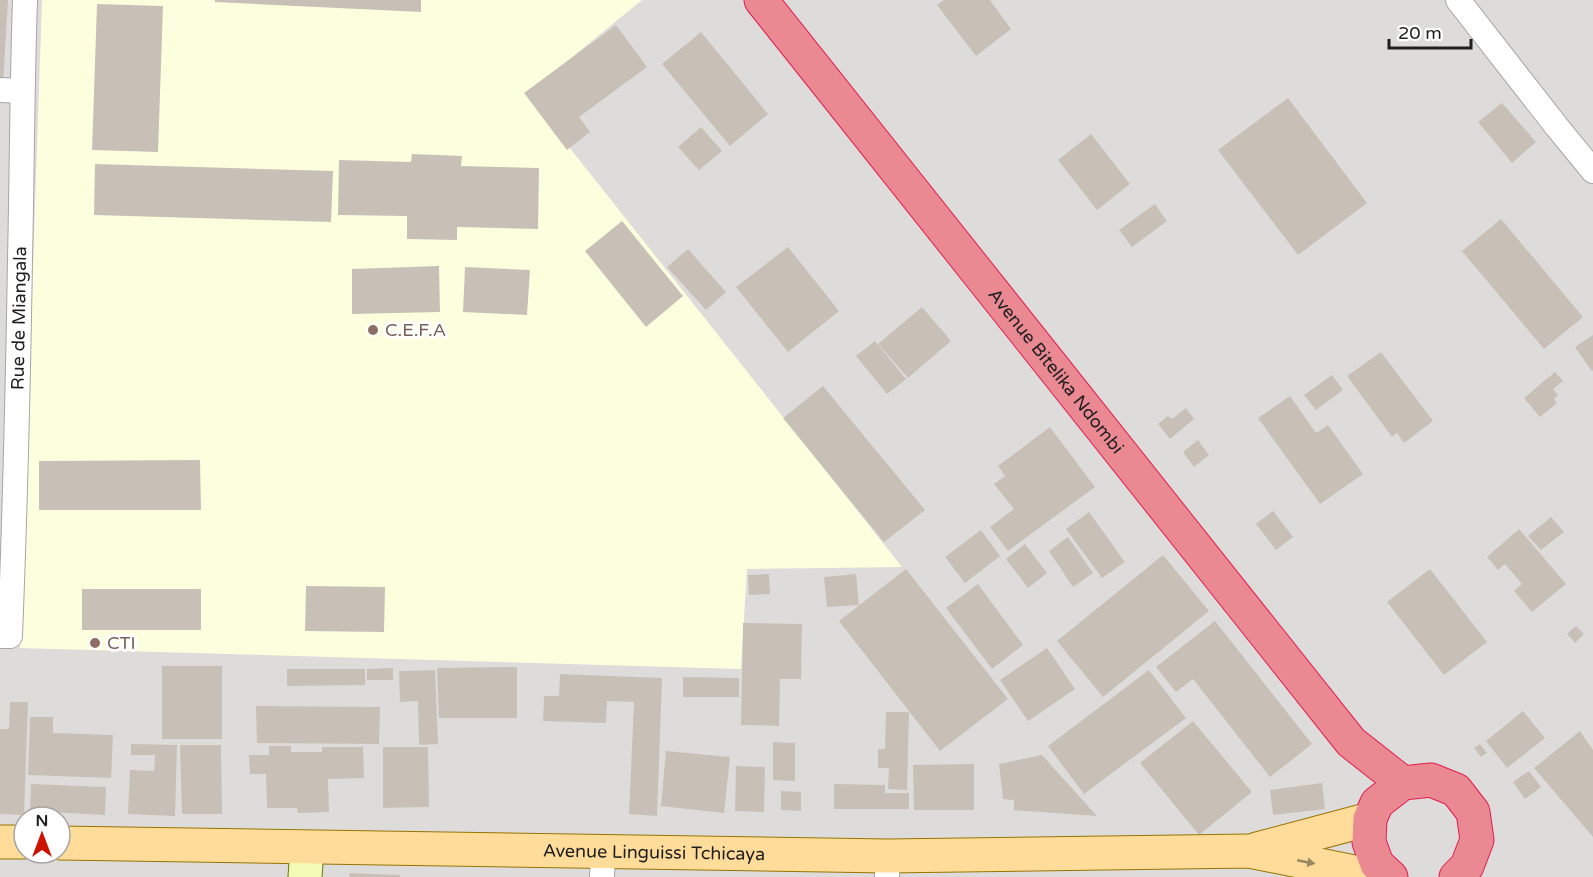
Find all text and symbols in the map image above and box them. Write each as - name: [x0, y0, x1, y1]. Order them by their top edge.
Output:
- scale bar: [1389, 12, 1472, 50]
- text: 20 m: [1398, 22, 1442, 44]
- street label: Rue de Miangala: [7, 246, 31, 390]
- street label: Avenue Bitelika Ndombi: [984, 284, 1128, 458]
- place label: C.E.F.A: [385, 319, 446, 341]
- marker: C.E.F.A: [366, 323, 380, 337]
- place label: CTI: [107, 632, 136, 654]
- marker: CTI: [88, 636, 102, 650]
- north arrow: [12, 805, 72, 865]
- text: N: [36, 811, 48, 831]
- street label: Avenue Linguissi Tchicaya: [543, 840, 765, 865]
- one-way arrow: [1297, 858, 1316, 868]

